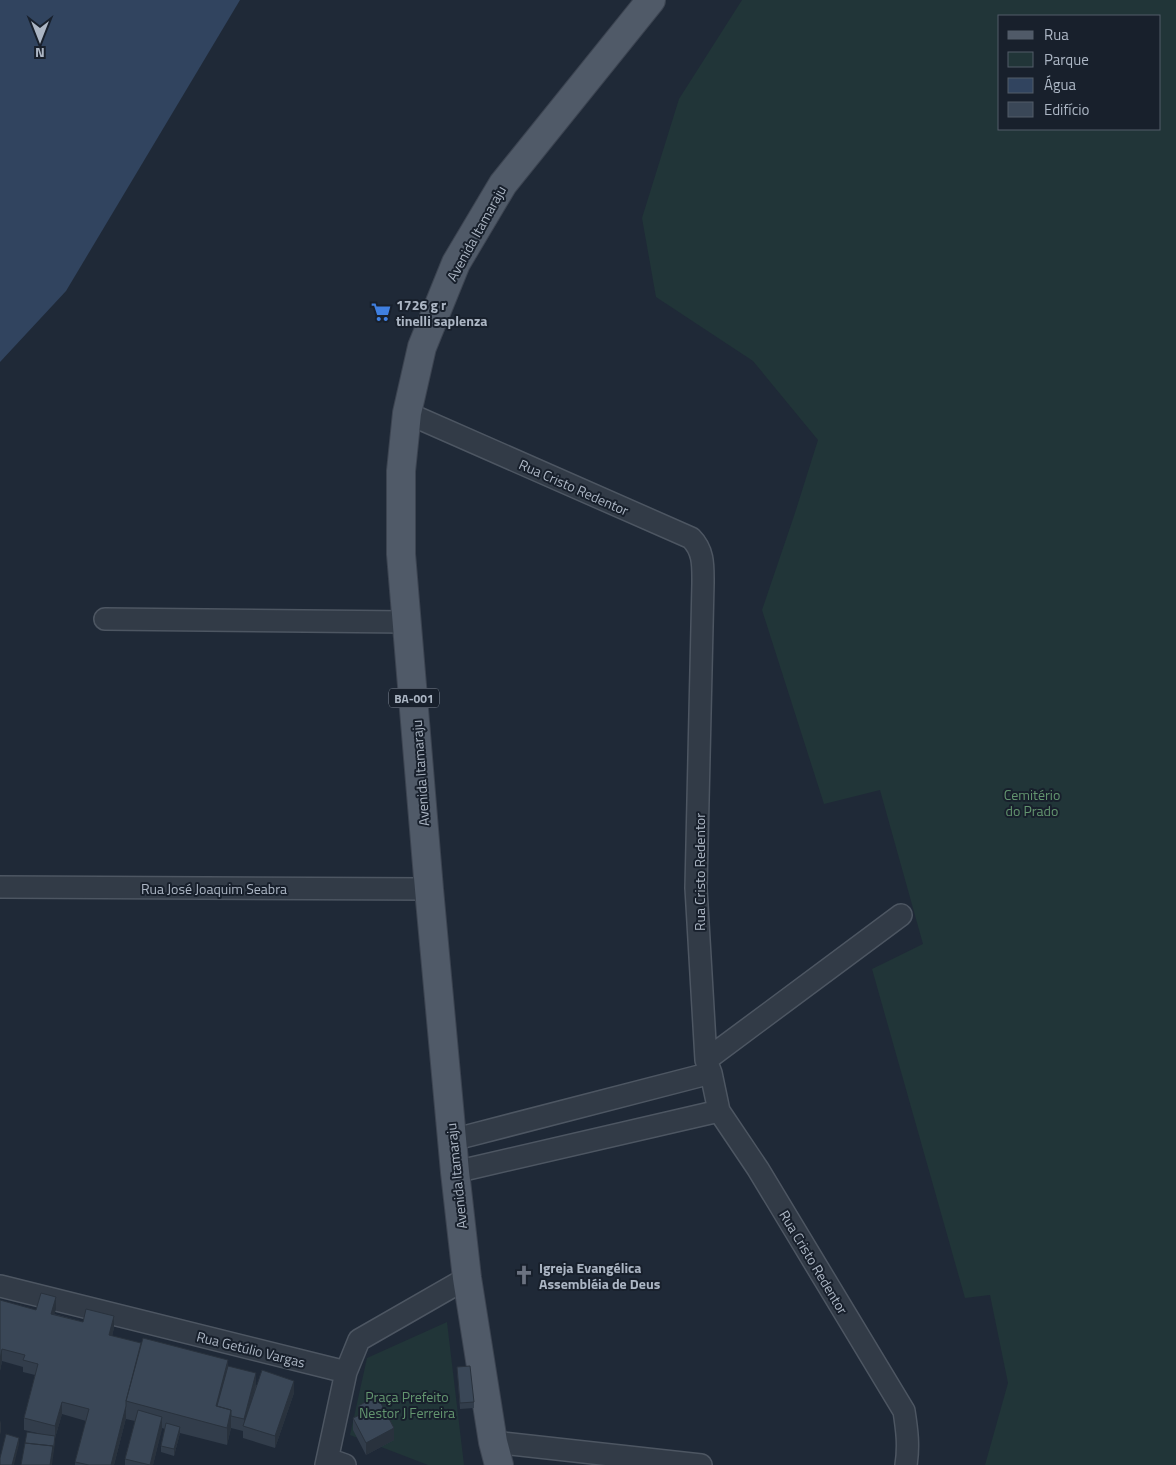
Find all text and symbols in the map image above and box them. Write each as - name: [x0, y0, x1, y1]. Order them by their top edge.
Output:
- north arrow: [15, 15, 65, 65]
- legend: [998, 15, 1161, 130]
- text: Rua: [1044, 23, 1069, 46]
- text: N: [35, 43, 45, 64]
- text: Parque: [1044, 48, 1089, 71]
- text: Água: [1044, 73, 1076, 96]
- text: Edifício: [1044, 98, 1089, 121]
- street label: Avenida Itamaraju: [441, 181, 511, 285]
- place label: 1726 g r tinelli saplenza: [396, 294, 487, 331]
- supermarket icon: 1726 g r tinelli saplenza: [370, 301, 392, 323]
- street label: Rua Cristo Redentor: [516, 453, 632, 521]
- road number: BA-001: [389, 688, 439, 708]
- street label: Avenida Itamaraju: [406, 719, 434, 827]
- park label: Cemitério do Prado: [1004, 784, 1060, 821]
- street label: Rua Cristo Redentor: [689, 813, 710, 931]
- street label: Rua José Joaquim Seabra: [141, 878, 287, 899]
- street label: Avenida Itamaraju: [440, 1122, 472, 1230]
- street label: Rua Cristo Redentor: [775, 1206, 854, 1318]
- place label: Igreja Evangélica Assembléia de Deus: [539, 1257, 661, 1294]
- church icon: Igreja Evangélica Assembléia de Deus: [513, 1264, 535, 1286]
- street label: Rua Getúlio Vargas: [195, 1325, 307, 1373]
- park label: Praça Prefeito Nestor J Ferreira: [359, 1386, 455, 1423]

